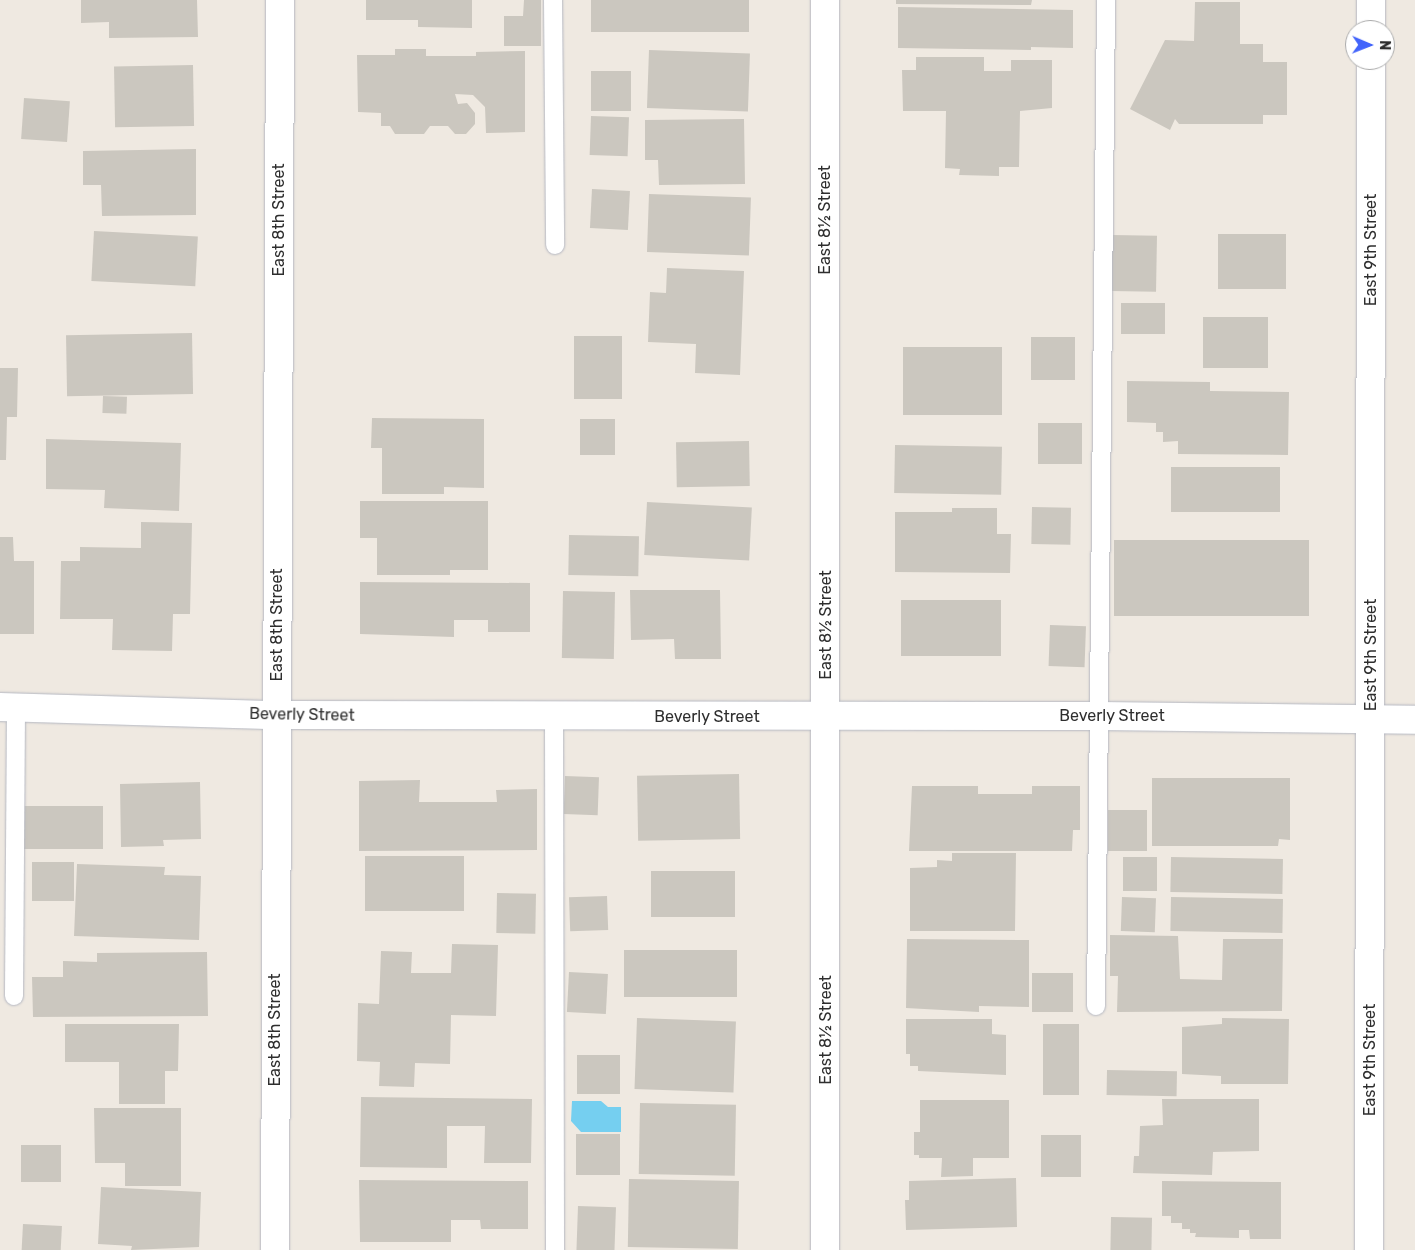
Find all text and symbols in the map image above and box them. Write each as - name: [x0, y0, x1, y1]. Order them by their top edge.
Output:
- north arrow: [1345, 20, 1395, 70]
- text: N: [1376, 40, 1393, 50]
- street label: East 8th Street: [269, 163, 289, 277]
- street label: East 8½ Street: [815, 165, 835, 275]
- street label: East 9th Street: [1361, 194, 1381, 306]
- street label: East 8th Street: [267, 568, 287, 682]
- street label: East 8½ Street: [816, 570, 836, 680]
- street label: East 9th Street: [1361, 599, 1381, 711]
- street label: Beverly Street: [249, 704, 355, 726]
- street label: Beverly Street: [1059, 706, 1165, 726]
- street label: Beverly Street: [654, 707, 760, 727]
- street label: East 8th Street: [265, 973, 285, 1087]
- street label: East 8½ Street: [816, 975, 836, 1085]
- street label: East 9th Street: [1360, 1004, 1380, 1116]

